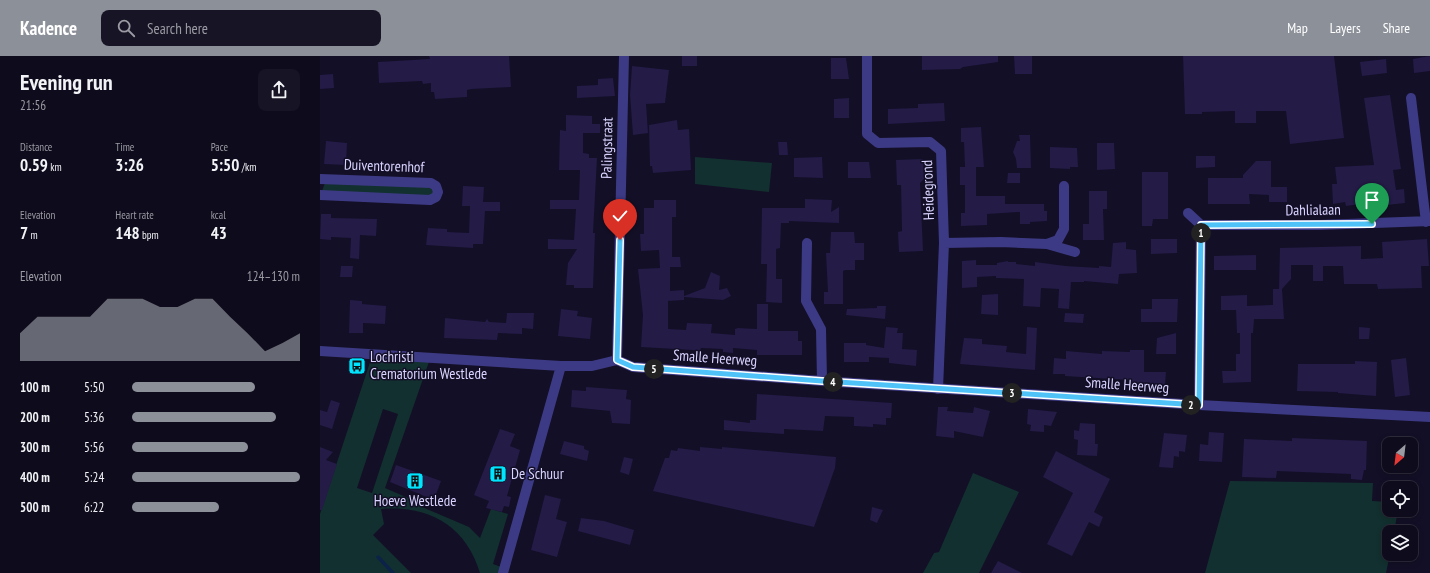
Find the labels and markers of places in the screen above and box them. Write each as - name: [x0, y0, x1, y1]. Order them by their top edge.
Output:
- pin: [1355, 183, 1389, 224]
- pin: [603, 199, 637, 240]
- pin: 1: [1191, 223, 1211, 243]
- place label: Lochristi Crematorium Westlede: [370, 347, 487, 383]
- bus stop icon: Lochristi Crematorium Westlede: [347, 356, 367, 376]
- pin: 5: [644, 359, 664, 379]
- pin: 4: [823, 372, 843, 392]
- pin: 3: [1002, 383, 1022, 403]
- pin: 2: [1181, 395, 1201, 415]
- building icon: De Schuur: [488, 464, 508, 484]
- place label: De Schuur: [511, 464, 565, 483]
- building icon: Hoeve Westlede: [405, 471, 425, 491]
- place label: Hoeve Westlede: [374, 491, 456, 510]

